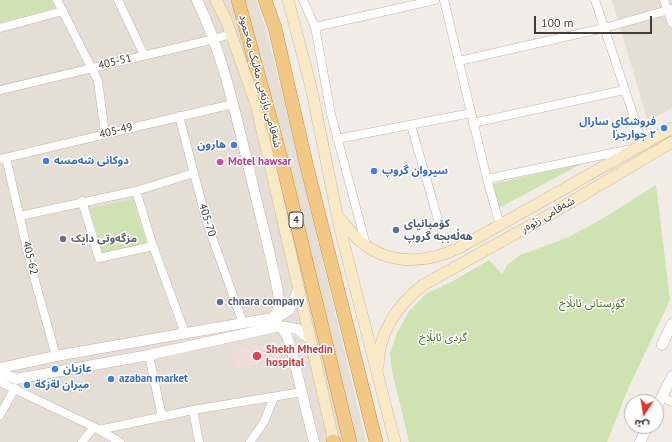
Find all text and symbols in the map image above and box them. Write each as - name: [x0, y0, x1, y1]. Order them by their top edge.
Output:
- scale bar: [536, 8, 654, 34]
- street label: شەقامی بازنەیی مەلیک مەحمود: [236, 13, 284, 149]
- text: 100 m: [541, 15, 574, 30]
- street label: 405-51: [97, 51, 133, 73]
- place label: فروشكاي سارال ٢ جوارجرا: [579, 115, 656, 141]
- street label: 405-49: [98, 120, 134, 142]
- marker: فروشكاي سارال ٢ جوارجرا: [659, 123, 669, 133]
- place label: هارون: [197, 138, 226, 152]
- marker: هارون: [229, 140, 239, 150]
- place label: دوکانی شەمسە: [54, 154, 129, 168]
- place label: Motel hawsar: [228, 155, 291, 169]
- marker: دوکانی شەمسە: [41, 156, 51, 166]
- marker: Motel hawsar: [215, 157, 225, 167]
- place label: سیروان گروپ: [382, 164, 448, 178]
- marker: سیروان گروپ: [369, 166, 379, 176]
- street label: شەقامی زێوەر: [519, 194, 577, 236]
- street label: 405-70: [196, 202, 218, 238]
- road number: 4: [289, 212, 303, 228]
- place label: کۆمپانیای ھەڵەبجە گروپ: [404, 217, 473, 243]
- marker: کۆمپانیای ھەڵەبجە گروپ: [391, 225, 401, 235]
- place label: مزگەوتی دایک: [71, 232, 137, 246]
- marker: مزگەوتی دایک: [58, 234, 68, 244]
- street label: 405-62: [19, 240, 41, 276]
- place label: chnara company: [228, 295, 304, 309]
- marker: chnara company: [215, 297, 225, 307]
- park label: گۆڕستانی ئابڵاخ: [559, 297, 625, 311]
- park label: گردی ئابڵاخ: [419, 331, 467, 345]
- place label: Shekh Mhedin hospital: [266, 343, 333, 369]
- marker: Shekh Mhedin hospital: [251, 350, 263, 362]
- place label: عازبان: [63, 362, 92, 376]
- marker: عازبان: [50, 364, 60, 374]
- place label: azaban market: [119, 372, 188, 386]
- marker: azaban market: [106, 374, 116, 384]
- place label: ميران لةزكة: [35, 378, 89, 392]
- marker: ميران لةزكة: [22, 380, 32, 390]
- north arrow: [624, 394, 664, 434]
- text: ش: [633, 416, 651, 433]

